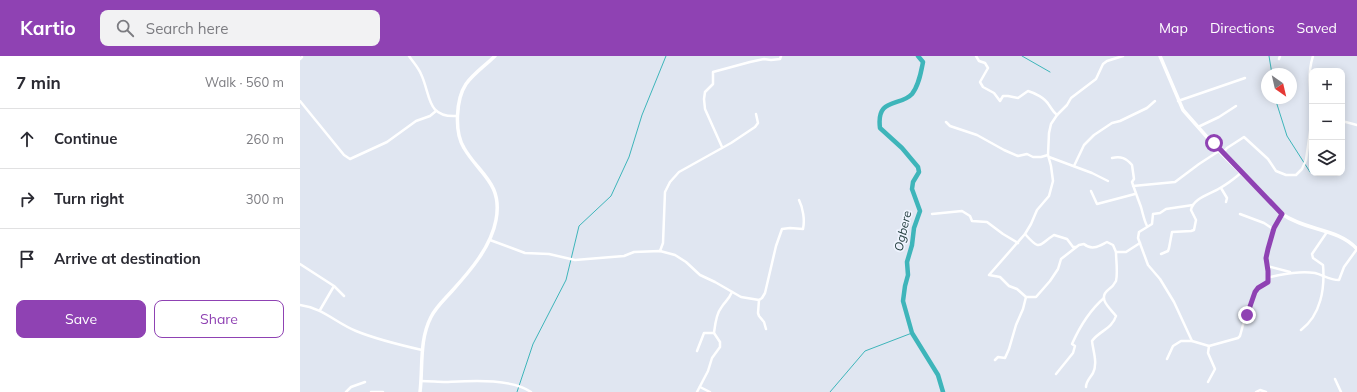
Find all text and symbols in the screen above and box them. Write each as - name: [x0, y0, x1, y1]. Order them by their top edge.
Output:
- search box: [100, 10, 380, 46]
- text: Kartio: [20, 16, 76, 40]
- icon: search: [114, 17, 136, 39]
- text: Search here: [146, 19, 228, 38]
- text: Map: [1159, 19, 1188, 37]
- text: Directions: [1210, 19, 1275, 37]
- text: Saved: [1297, 19, 1337, 37]
- north arrow: [1261, 68, 1297, 104]
- map controls: [1309, 68, 1345, 176]
- button: +: [1309, 68, 1345, 104]
- text: 7 min: [16, 72, 61, 93]
- text: Walk · 560 m: [205, 74, 284, 90]
- button: −: [1309, 104, 1345, 140]
- icon: ahead: [16, 128, 38, 150]
- text: Continue: [54, 129, 117, 148]
- text: 260 m: [246, 131, 284, 147]
- route start: [1205, 134, 1223, 152]
- button: layers: [1309, 140, 1345, 176]
- icon: right: [16, 188, 38, 210]
- text: Turn right: [54, 189, 124, 208]
- text: 300 m: [246, 191, 284, 207]
- water label: Ogbere: [891, 209, 915, 253]
- icon: arrive: [16, 248, 38, 270]
- text: Arrive at destination: [54, 249, 201, 268]
- button: Save: [16, 300, 146, 338]
- button: Share: [154, 300, 284, 338]
- route end: [1238, 306, 1256, 324]

